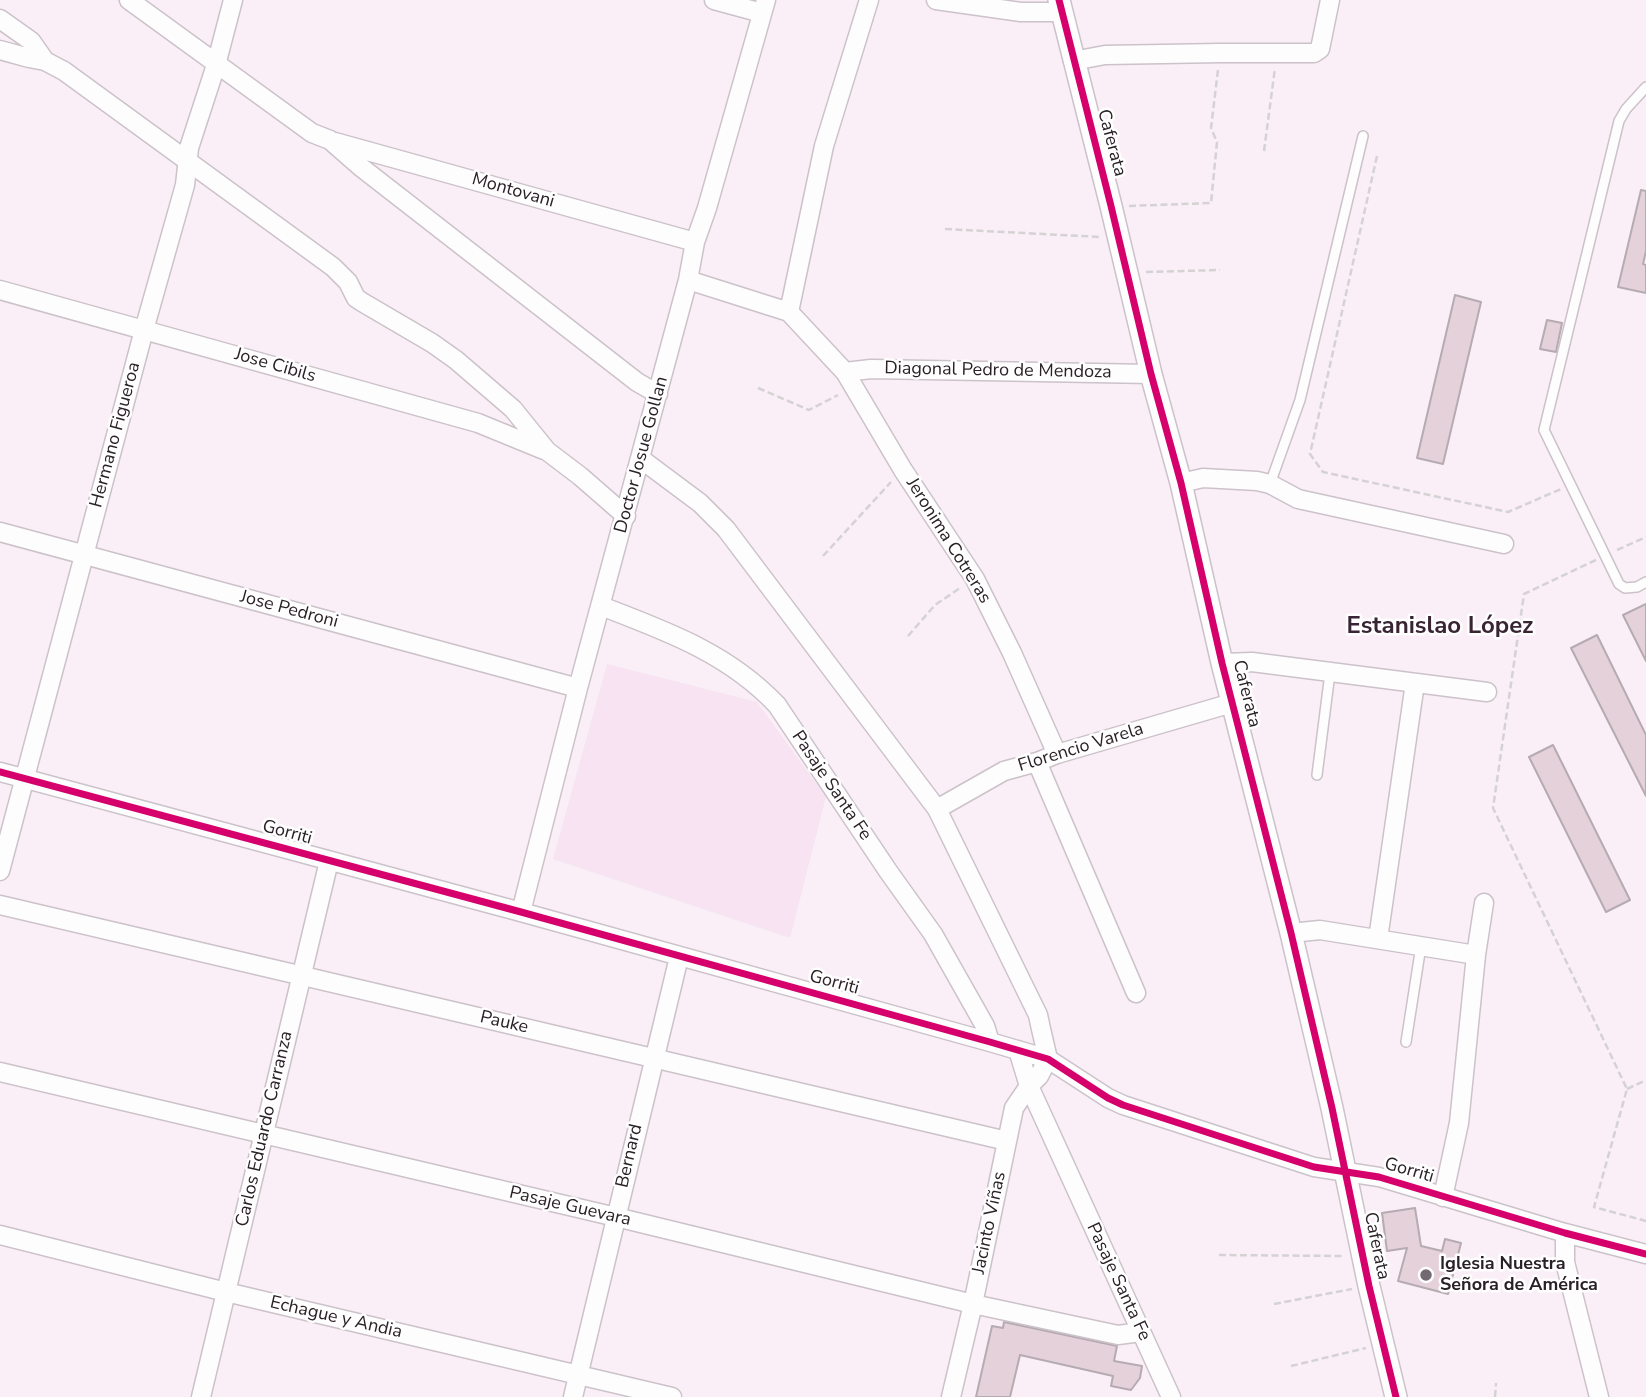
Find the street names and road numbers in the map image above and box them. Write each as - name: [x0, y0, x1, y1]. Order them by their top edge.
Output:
- street label: Caferata: [1092, 107, 1130, 179]
- street label: Montovani: [469, 169, 557, 213]
- street label: Jose Cibils: [232, 344, 318, 388]
- street label: Diagonal Pedro de Mendoza: [884, 358, 1112, 384]
- street label: Hermano Figueroa: [86, 360, 146, 510]
- street label: Doctor Josue Gollan: [611, 374, 673, 536]
- street label: Jeronima Cotreras: [901, 474, 995, 608]
- street label: Jose Pedroni: [238, 587, 340, 633]
- street label: Caferata: [1227, 658, 1265, 730]
- street label: Florencio Varela: [1016, 719, 1146, 777]
- street label: Pasaje Santa Fe: [786, 727, 876, 845]
- street label: Gorriti: [260, 816, 314, 850]
- street label: Gorriti: [807, 966, 861, 1000]
- street label: Pauke: [478, 1007, 530, 1039]
- street label: Carlos Eduardo Carranza: [232, 1029, 298, 1229]
- street label: Bernard: [612, 1122, 648, 1190]
- street label: Gorriti: [1382, 1154, 1436, 1188]
- street label: Jacinto Viñas: [969, 1170, 1011, 1276]
- street label: Pasaje Guevara: [507, 1182, 633, 1232]
- street label: Caferata: [1358, 1210, 1394, 1282]
- street label: Pasaje Santa Fe: [1081, 1220, 1155, 1344]
- street label: Echague y Andia: [268, 1292, 404, 1344]

